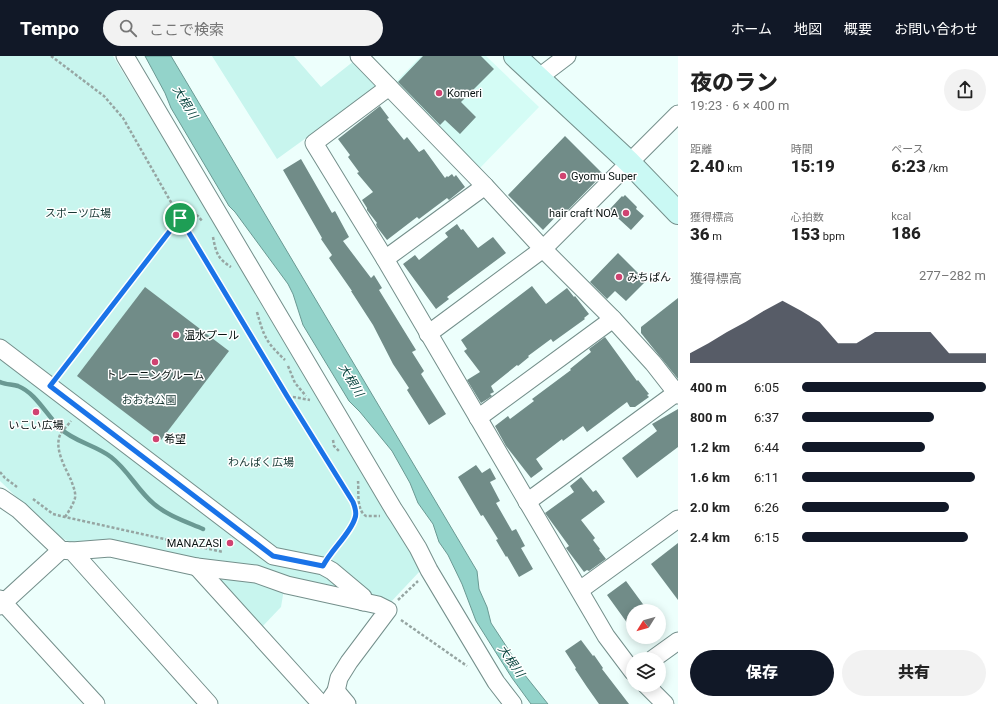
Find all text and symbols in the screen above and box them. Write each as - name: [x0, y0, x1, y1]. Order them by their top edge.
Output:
- search box: [103, 10, 383, 46]
- text: Tempo: [20, 17, 79, 40]
- icon: search: [117, 17, 139, 39]
- text: ここで検索: [149, 21, 224, 39]
- text: ホーム: [730, 21, 772, 37]
- text: 地図: [794, 21, 822, 37]
- text: 概要: [844, 21, 872, 37]
- text: お問い合わせ: [894, 21, 978, 37]
- button: share: [944, 69, 986, 111]
- text: 夜のラン: [690, 70, 778, 95]
- water label: 大根川: [170, 83, 201, 123]
- place label: Komeri: [447, 87, 482, 100]
- marker: Komeri: [434, 88, 444, 98]
- text: 19:23 · 6 × 400 m: [690, 98, 789, 113]
- text: 距離: [690, 143, 712, 156]
- text: 時間: [791, 143, 813, 156]
- text: ペース: [891, 143, 924, 156]
- text: 2.40: [690, 156, 724, 176]
- text: 15:19: [791, 156, 835, 176]
- text: 6:23: [891, 156, 926, 176]
- text: km: [724, 162, 742, 175]
- text: /km: [926, 162, 948, 175]
- place label: Gyomu Super: [571, 170, 637, 183]
- marker: Gyomu Super: [558, 171, 568, 181]
- pin: [163, 201, 197, 235]
- park label: スポーツ広場: [45, 207, 111, 220]
- icon: arrive: [169, 207, 191, 229]
- place label: hair craft NOA: [549, 207, 619, 220]
- marker: hair craft NOA: [621, 208, 631, 218]
- text: kcal: [891, 210, 911, 223]
- text: 獲得標高: [690, 211, 734, 224]
- text: 心拍数: [791, 211, 824, 224]
- text: 186: [891, 223, 921, 243]
- text: 36: [690, 224, 710, 244]
- text: 153: [791, 224, 820, 244]
- text: m: [710, 230, 722, 243]
- text: bpm: [820, 230, 845, 243]
- text: 277–282 m: [919, 268, 986, 283]
- place label: みちぱん: [627, 271, 671, 284]
- text: 獲得標高: [690, 271, 742, 286]
- marker: みちぱん: [614, 272, 624, 282]
- place label: 温水プール: [184, 329, 239, 342]
- marker: 温水プール: [171, 330, 181, 340]
- marker: トレーニングルーム: [150, 357, 160, 367]
- water label: 大根川: [336, 361, 367, 401]
- place label: トレーニングルーム: [106, 369, 204, 382]
- text: 400 m: [690, 380, 727, 395]
- text: 6:05: [754, 380, 779, 395]
- park label: おおね公園: [122, 394, 177, 407]
- marker: いこい広場: [31, 407, 41, 417]
- text: 800 m: [690, 410, 727, 425]
- text: 6:37: [754, 410, 779, 425]
- place label: いこい広場: [9, 419, 64, 432]
- place label: 希望: [164, 433, 186, 446]
- marker: 希望: [151, 434, 161, 444]
- text: 1.2 km: [690, 440, 730, 455]
- text: 6:44: [754, 440, 779, 455]
- park label: わんぱく広場: [228, 456, 294, 469]
- text: 1.6 km: [690, 470, 730, 485]
- text: 6:11: [754, 470, 779, 485]
- text: 2.0 km: [690, 500, 730, 515]
- text: 6:26: [754, 500, 779, 515]
- text: 2.4 km: [690, 530, 730, 545]
- text: 6:15: [754, 530, 779, 545]
- place label: MANAZASI: [167, 537, 222, 550]
- marker: MANAZASI: [225, 538, 235, 548]
- north arrow: [626, 604, 666, 644]
- map controls: [626, 604, 666, 692]
- water label: 大根川: [495, 642, 528, 681]
- button: 保存: [690, 650, 834, 696]
- button: 共有: [842, 650, 986, 696]
- button: layers: [626, 652, 666, 692]

